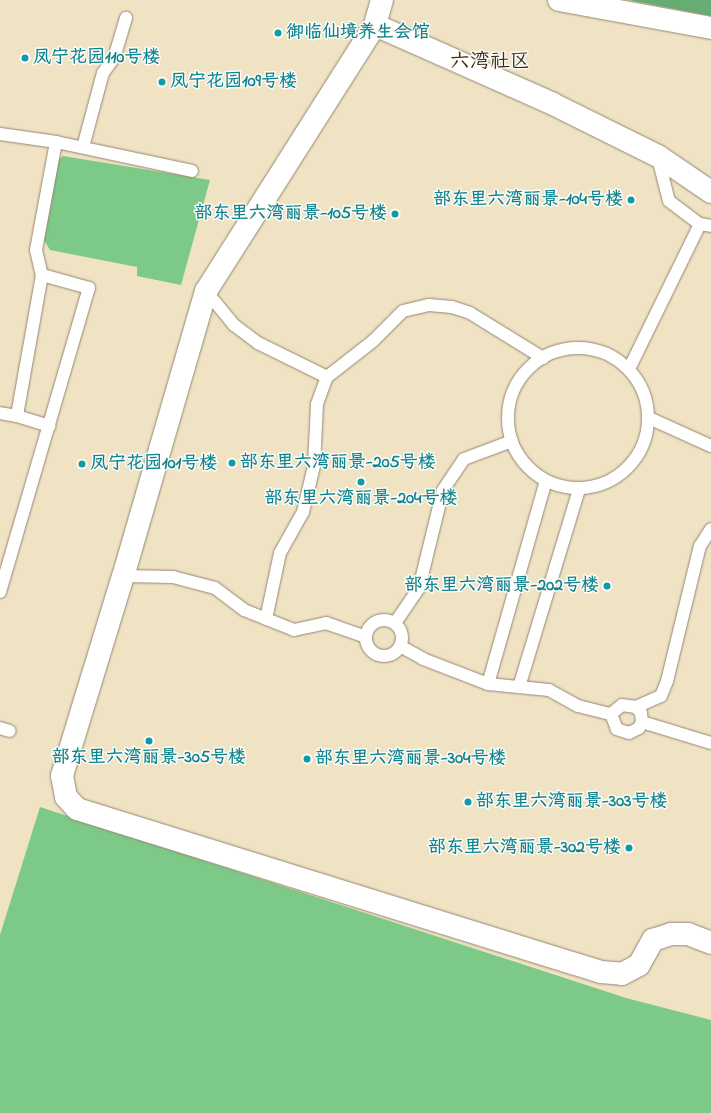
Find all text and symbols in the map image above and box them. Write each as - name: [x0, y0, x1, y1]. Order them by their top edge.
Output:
- place label: 御临仙境养生会馆: [286, 22, 430, 44]
- marker: 御临仙境养生会馆: [273, 28, 283, 38]
- place label: 凤宁花园110号楼: [33, 47, 160, 69]
- district label: 六湾社区: [450, 50, 530, 74]
- marker: 凤宁花园110号楼: [20, 53, 30, 63]
- place label: 凤宁花园109号楼: [170, 71, 297, 93]
- marker: 凤宁花园109号楼: [157, 77, 167, 87]
- place label: 部东里六湾丽景-104号楼: [433, 189, 623, 211]
- marker: 部东里六湾丽景-104号楼: [626, 195, 636, 205]
- place label: 部东里六湾丽景-105号楼: [194, 203, 387, 225]
- marker: 部东里六湾丽景-105号楼: [390, 209, 400, 219]
- place label: 部东里六湾丽景-205号楼: [240, 452, 436, 474]
- place label: 凤宁花园101号楼: [90, 453, 217, 475]
- marker: 部东里六湾丽景-205号楼: [227, 458, 237, 468]
- marker: 凤宁花园101号楼: [77, 459, 87, 469]
- marker: 部东里六湾丽景-204号楼: [356, 477, 366, 487]
- place label: 部东里六湾丽景-204号楼: [265, 488, 457, 510]
- place label: 部东里六湾丽景-202号楼: [405, 575, 599, 597]
- marker: 部东里六湾丽景-202号楼: [602, 581, 612, 591]
- marker: 部东里六湾丽景-305号楼: [144, 736, 154, 746]
- place label: 部东里六湾丽景-305号楼: [52, 747, 246, 769]
- place label: 部东里六湾丽景-304号楼: [315, 748, 506, 770]
- marker: 部东里六湾丽景-304号楼: [302, 754, 312, 764]
- place label: 部东里六湾丽景-303号楼: [476, 791, 667, 813]
- marker: 部东里六湾丽景-303号楼: [463, 797, 473, 807]
- place label: 部东里六湾丽景-302号楼: [428, 837, 621, 859]
- marker: 部东里六湾丽景-302号楼: [624, 843, 634, 853]

